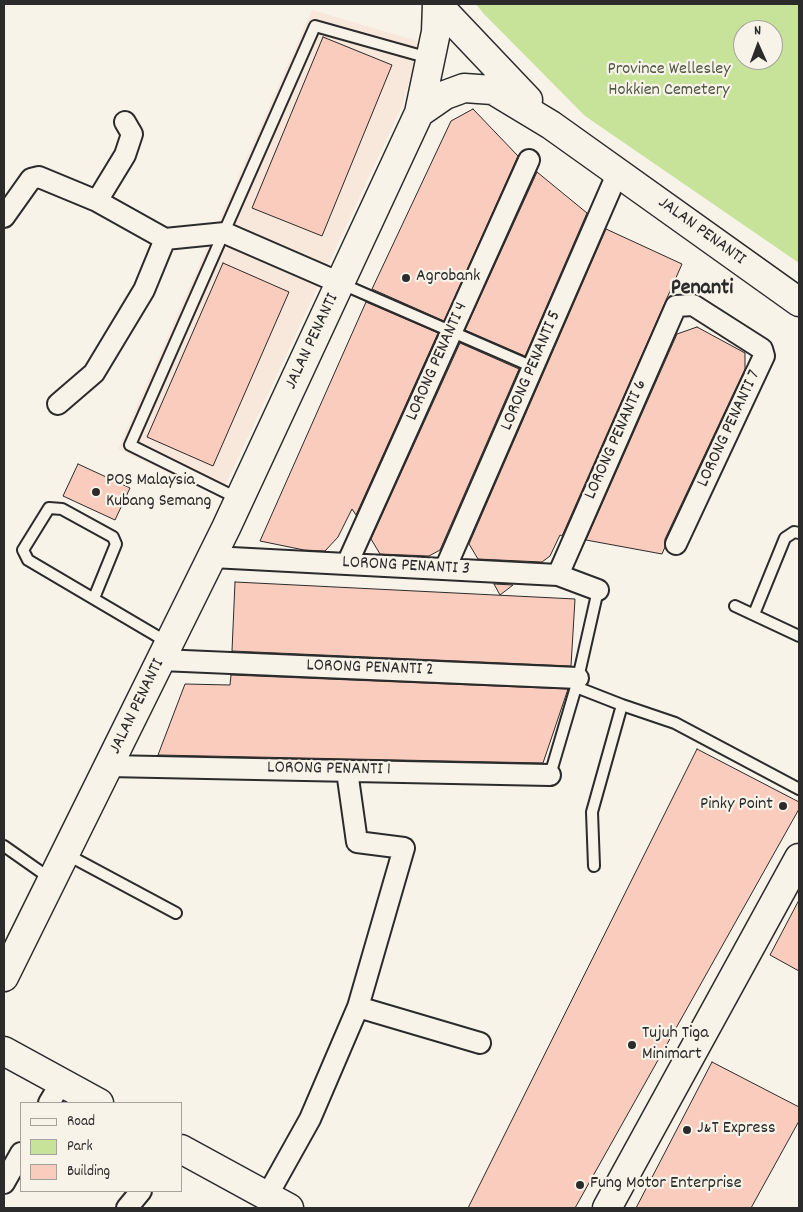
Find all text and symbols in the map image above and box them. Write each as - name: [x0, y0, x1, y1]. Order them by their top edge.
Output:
- north arrow: [733, 20, 783, 70]
- text: N: [754, 21, 761, 41]
- park label: Province Wellesley Hokkien Cemetery: [607, 60, 731, 102]
- street label: JALAN PENANTI: [653, 193, 749, 271]
- place label: Agrobank: [416, 267, 480, 289]
- marker: Agrobank: [400, 272, 412, 284]
- district label: Penanti: [671, 277, 733, 303]
- street label: JALAN PENANTI: [281, 291, 345, 393]
- street label: LORONG PENANTI 4: [402, 299, 474, 425]
- street label: LORONG PENANTI 5: [497, 308, 567, 434]
- street label: LORONG PENANTI 7: [693, 367, 767, 491]
- street label: LORONG PENANTI 6: [581, 377, 653, 503]
- place label: POS Malaysia Kubang Semang: [106, 471, 211, 514]
- marker: POS Malaysia Kubang Semang: [90, 486, 102, 498]
- street label: LORONG PENANTI 3: [342, 553, 470, 581]
- street label: JALAN PENANTI: [106, 656, 170, 758]
- street label: LORONG PENANTI 2: [306, 656, 434, 682]
- street label: LORONG PENANTI 1: [267, 758, 391, 782]
- place label: Pinky Point: [700, 795, 773, 817]
- marker: Pinky Point: [777, 800, 789, 812]
- place label: Tujuh Tiga Minimart: [642, 1024, 709, 1066]
- marker: Tujuh Tiga Minimart: [626, 1039, 638, 1051]
- legend: [20, 1102, 182, 1192]
- text: Road: [67, 1111, 95, 1133]
- place label: J&T Express: [697, 1119, 776, 1141]
- marker: J&T Express: [681, 1124, 693, 1136]
- text: Park: [67, 1136, 93, 1158]
- text: Building: [67, 1161, 110, 1183]
- place label: Fung Motor Enterprise: [590, 1174, 742, 1196]
- marker: Fung Motor Enterprise: [574, 1179, 586, 1191]

